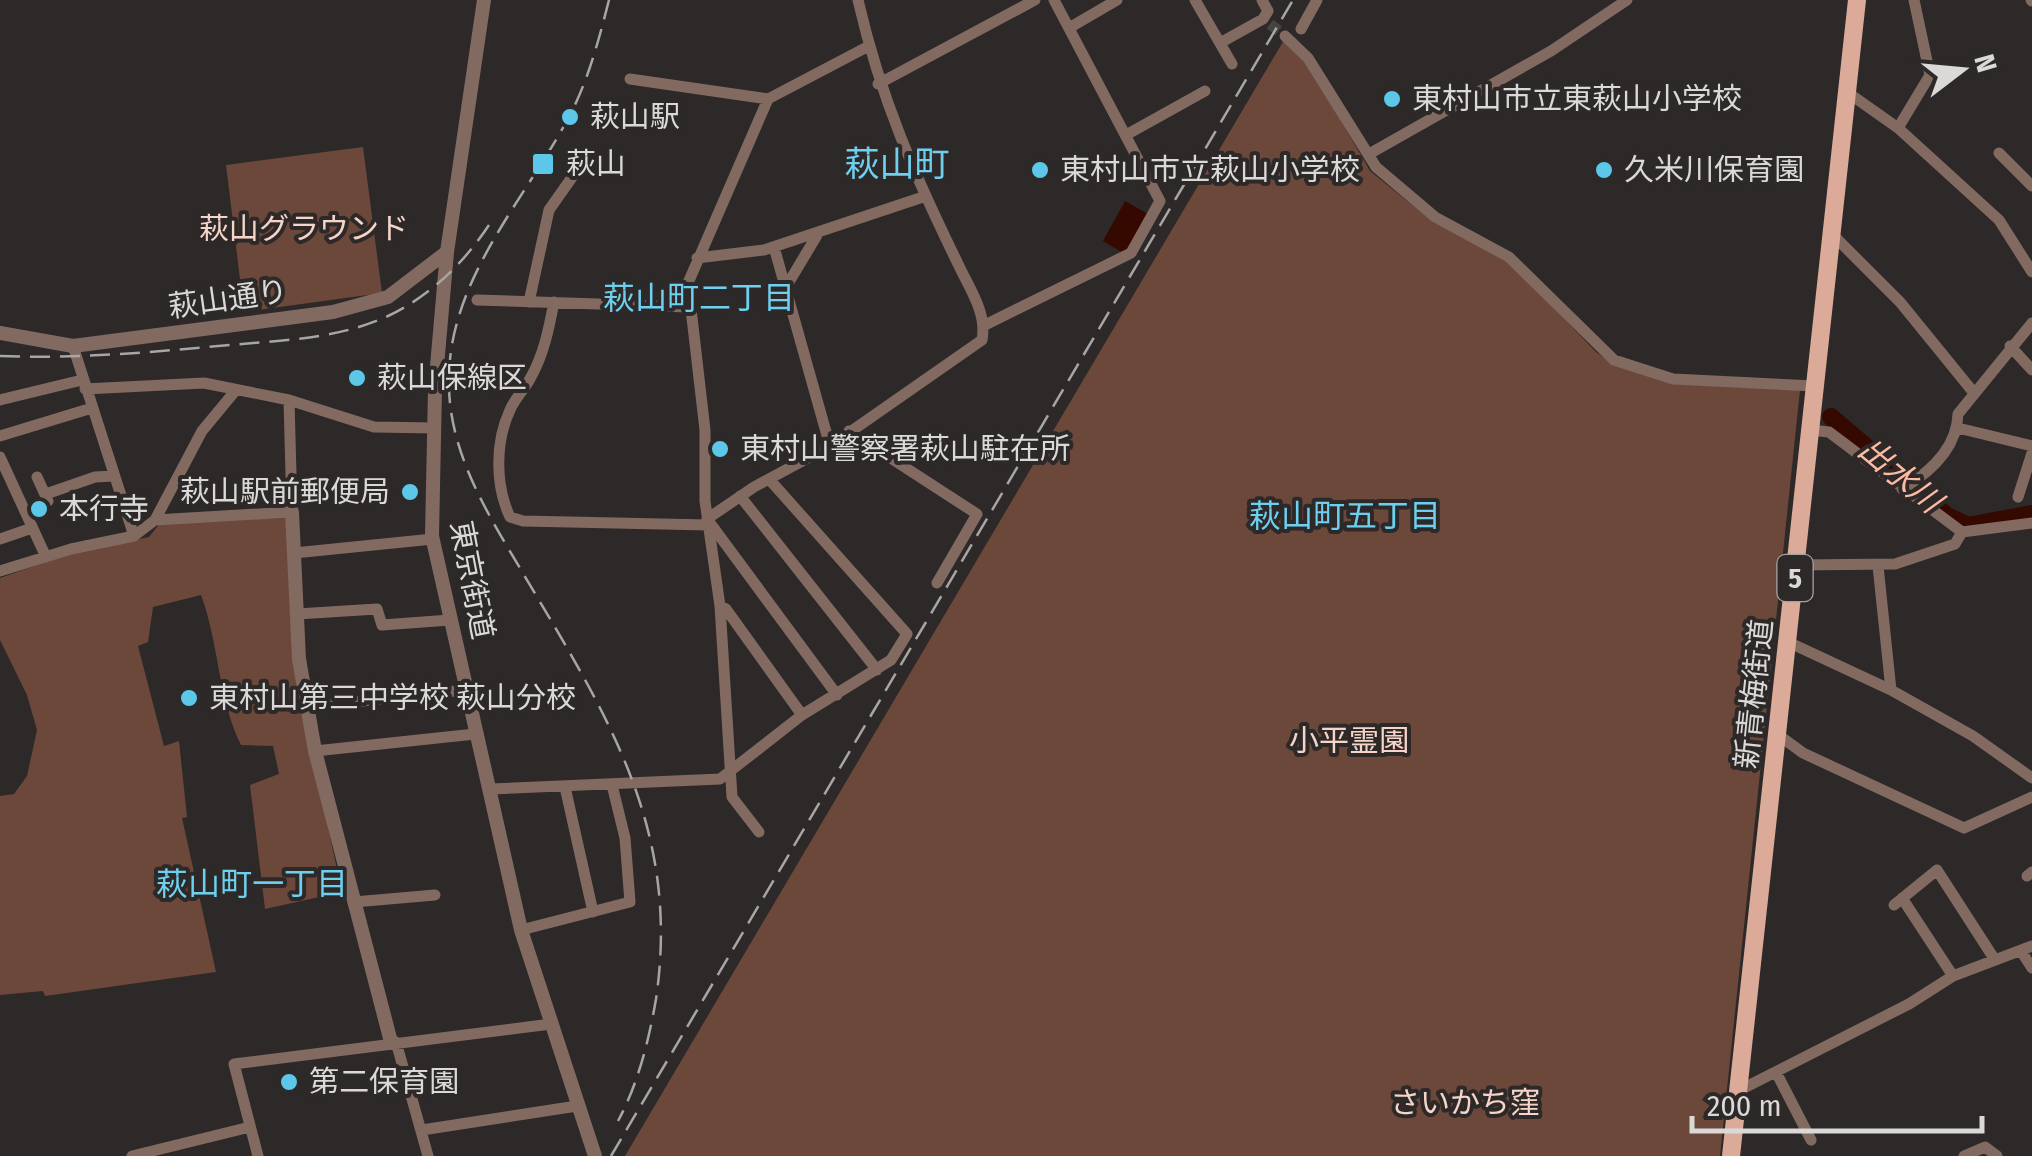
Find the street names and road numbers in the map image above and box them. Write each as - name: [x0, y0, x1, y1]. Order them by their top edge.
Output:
- street label: 萩山通り: [166, 273, 290, 325]
- street label: 東京街道: [443, 518, 501, 642]
- road number: 5: [1778, 555, 1812, 601]
- street label: 新青梅街道: [1728, 618, 1780, 770]

